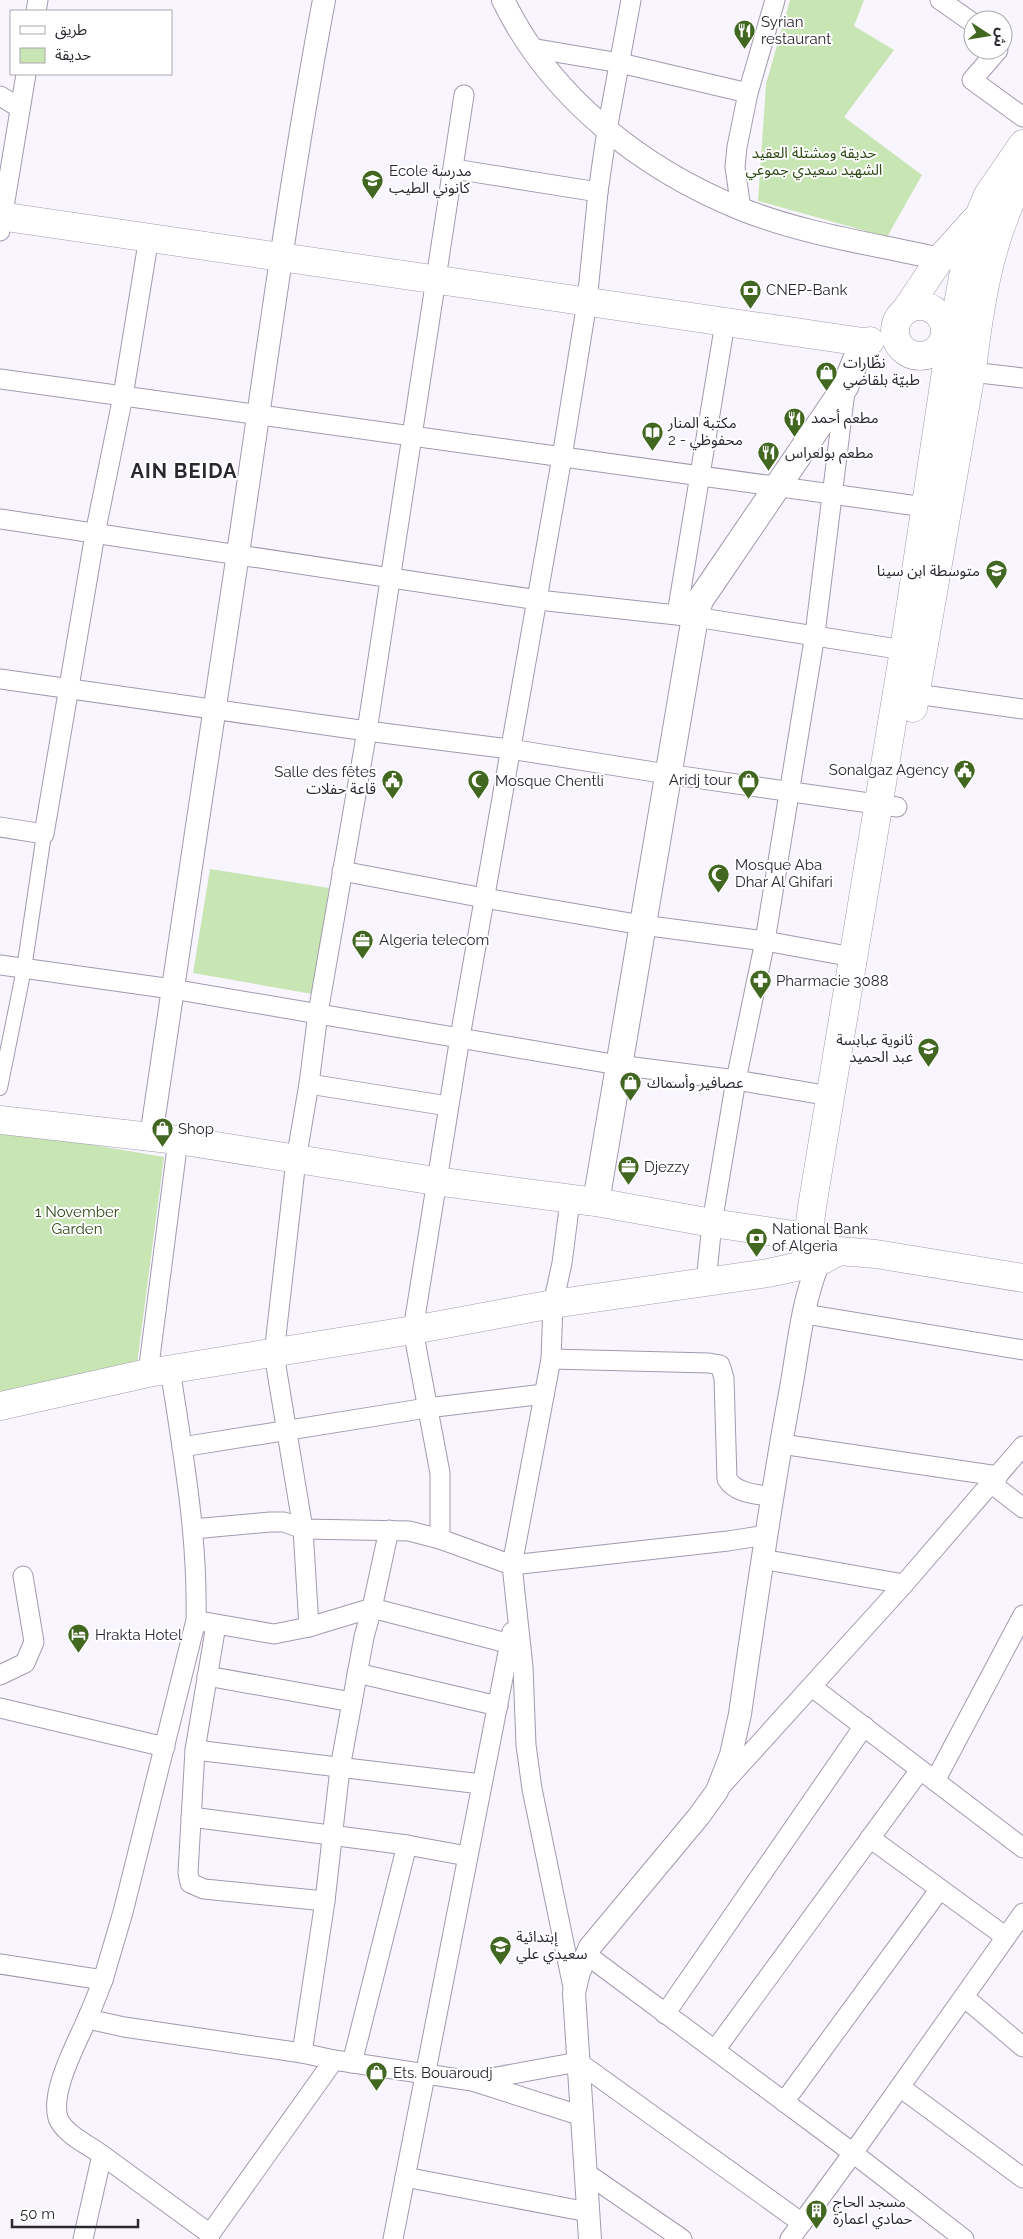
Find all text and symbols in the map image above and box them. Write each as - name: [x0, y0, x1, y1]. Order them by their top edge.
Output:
- legend: [10, 10, 172, 75]
- north arrow: [963, 10, 1013, 60]
- place label: Syrian restaurant: [761, 13, 831, 48]
- restaurant icon: Syrian restaurant: [733, 19, 757, 50]
- text: طريق: [55, 21, 87, 40]
- text: ش: [991, 27, 1011, 49]
- text: حديقة: [55, 46, 91, 64]
- park label: حديقة ومشتلة العقيد الشهيد سعيدي جموعي: [746, 144, 882, 181]
- place label: Ecole مدرسة كانوني الطيب: [389, 162, 472, 199]
- school or university icon: Ecole مدرسة كانوني الطيب: [361, 168, 385, 199]
- bank icon: CNEP-Bank: [738, 278, 762, 309]
- place label: CNEP-Bank: [766, 281, 847, 299]
- place label: نظّارات طبيّة بلقاضي: [843, 354, 920, 391]
- shop icon: نظّارات طبيّة بلقاضي: [815, 360, 839, 391]
- restaurant icon: مطعم أحمد: [783, 406, 807, 437]
- place label: مطعم أحمد: [811, 409, 879, 429]
- place label: مكتبة المنار 2 - محفوظي: [667, 414, 743, 451]
- library icon: مكتبة المنار 2 - محفوظي: [640, 420, 664, 451]
- restaurant icon: مطعم بولعراس: [757, 441, 781, 472]
- place label: مطعم بولعراس: [785, 444, 874, 464]
- district label: AIN BEIDA: [131, 459, 237, 483]
- school or university icon: متوسطة ابن سينا: [984, 559, 1008, 590]
- place label: متوسطة ابن سينا: [877, 562, 980, 580]
- public building icon: Sonalgaz Agency: [953, 758, 977, 789]
- place label: Sonalgaz Agency: [829, 761, 949, 779]
- place label: Salle des fêtes قاعة حفلات: [274, 763, 376, 798]
- shop icon: Aridj tour: [736, 768, 760, 799]
- public building icon: Salle des fêtes قاعة حفلات: [380, 769, 404, 800]
- mosque icon: Mosque Chentli: [467, 769, 491, 800]
- place label: Aridj tour: [669, 771, 733, 789]
- place label: Mosque Chentli: [495, 772, 604, 790]
- place label: Mosque Aba Dhar Al Ghifari: [735, 856, 833, 891]
- mosque icon: Mosque Aba Dhar Al Ghifari: [707, 862, 731, 893]
- office icon: Algeria telecom: [351, 928, 375, 959]
- place label: Algeria telecom: [379, 931, 489, 949]
- pharmacy icon: Pharmacie 3088: [748, 969, 772, 1000]
- place label: Pharmacie 3088: [776, 972, 889, 990]
- place label: ثانوية عبابسة عبد الحميد: [836, 1031, 913, 1066]
- school or university icon: ثانوية عبابسة عبد الحميد: [917, 1037, 941, 1068]
- shop icon: عصافير وأسماك: [619, 1071, 643, 1102]
- place label: عصافير وأسماك: [647, 1074, 744, 1092]
- shop icon: Shop: [150, 1117, 174, 1148]
- place label: Shop: [178, 1120, 214, 1138]
- office icon: Djezzy: [616, 1155, 640, 1186]
- place label: Djezzy: [644, 1158, 690, 1176]
- park label: 1 November Garden: [35, 1203, 120, 1238]
- place label: National Bank of Algeria: [772, 1220, 868, 1255]
- bank icon: National Bank of Algeria: [744, 1226, 768, 1257]
- hotel icon: Hrakta Hotel: [67, 1623, 91, 1654]
- place label: Hrakta Hotel: [95, 1626, 183, 1644]
- place label: إبتدائية سعيدي علي: [516, 1928, 588, 1965]
- school or university icon: إبتدائية سعيدي علي: [488, 1934, 512, 1965]
- shop icon: Ets. Bouaroudj: [365, 2061, 389, 2092]
- place label: Ets. Bouaroudj: [393, 2064, 493, 2082]
- place label: مسجد الحاج حمادي اعمارة: [833, 2193, 913, 2230]
- scale bar: [12, 2196, 139, 2228]
- building icon: مسجد الحاج حمادي اعمارة: [805, 2199, 829, 2230]
- text: 50 m: [20, 2205, 55, 2223]

